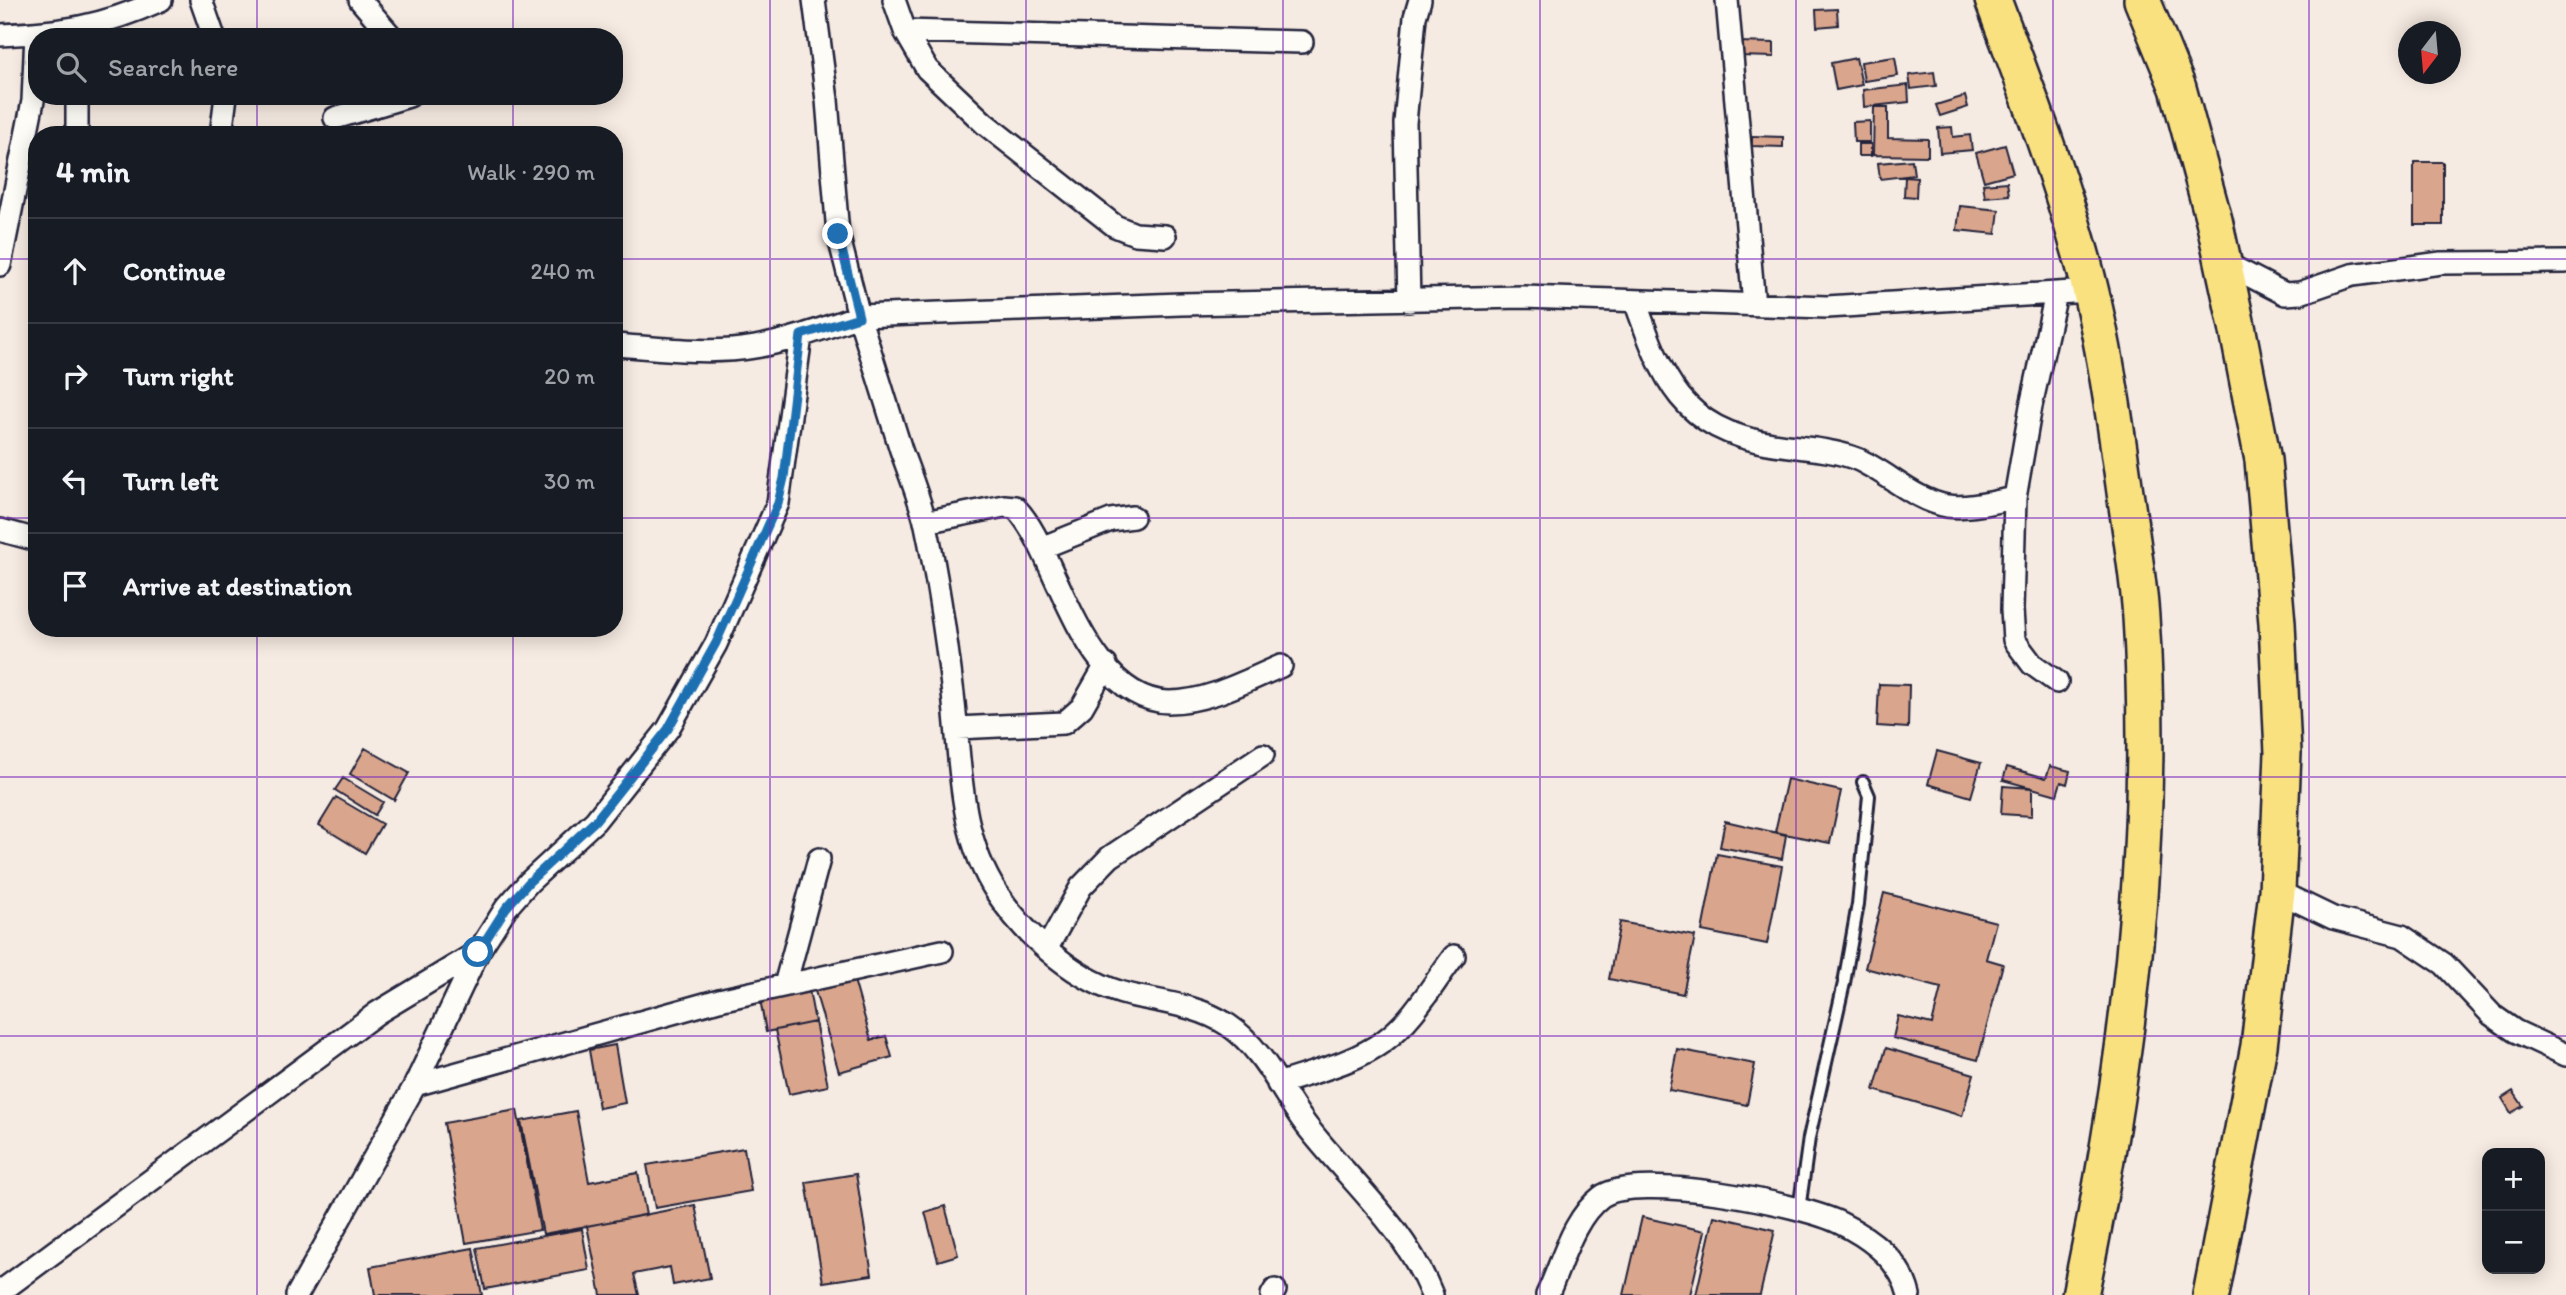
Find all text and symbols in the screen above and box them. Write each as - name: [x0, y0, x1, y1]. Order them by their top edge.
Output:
- north arrow: [2398, 21, 2461, 84]
- search box: [28, 28, 623, 105]
- icon: search: [52, 48, 90, 86]
- text: Search here: [108, 51, 238, 83]
- text: 4 min: [56, 153, 130, 190]
- text: Walk · 290 m: [467, 158, 595, 186]
- route end: [822, 218, 853, 249]
- icon: ahead: [56, 252, 94, 290]
- text: Continue: [123, 255, 226, 287]
- text: 240 m: [530, 257, 595, 285]
- icon: right: [56, 357, 94, 395]
- text: Turn right: [123, 360, 234, 392]
- text: 20 m: [544, 362, 595, 390]
- icon: left: [56, 462, 94, 500]
- text: Turn left: [123, 465, 219, 497]
- text: 30 m: [544, 467, 595, 495]
- icon: arrive: [56, 567, 94, 605]
- text: Arrive at destination: [123, 570, 352, 602]
- route start: [462, 936, 493, 967]
- map controls: [2482, 1148, 2545, 1274]
- button: +: [2482, 1148, 2545, 1211]
- button: −: [2482, 1211, 2545, 1274]

